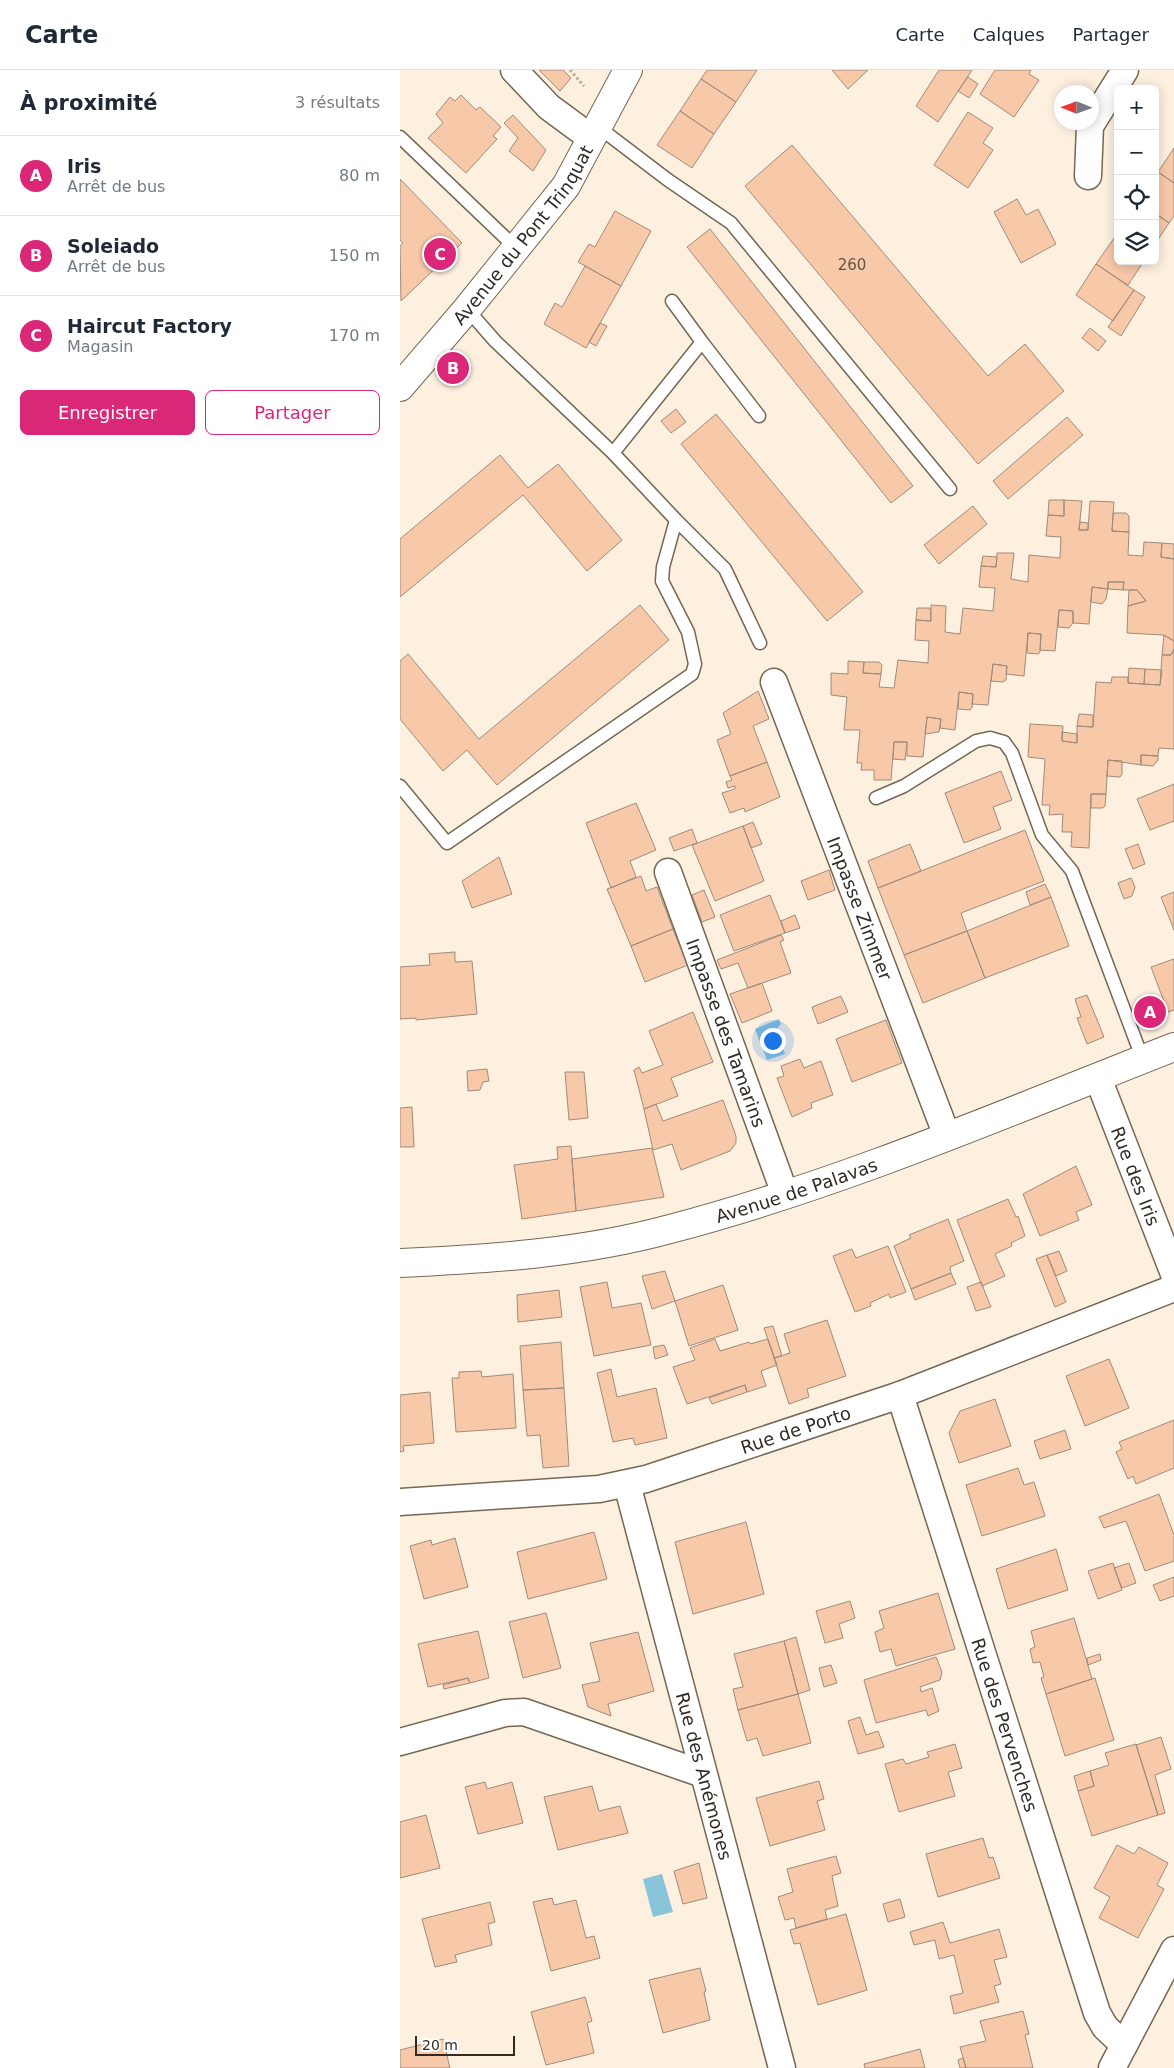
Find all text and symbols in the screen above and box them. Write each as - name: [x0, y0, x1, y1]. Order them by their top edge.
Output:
- text: Carte: [25, 21, 98, 49]
- text: Carte: [896, 24, 945, 45]
- text: Calques: [973, 24, 1045, 45]
- text: Partager: [1073, 24, 1149, 45]
- north arrow: [1054, 85, 1099, 130]
- map controls: [1114, 85, 1159, 265]
- button: +: [1114, 85, 1159, 130]
- text: À proximité: [20, 91, 157, 115]
- text: 3 résultats: [295, 93, 380, 112]
- button: −: [1114, 130, 1159, 175]
- street label: Avenue du Pont Trinquat: [448, 141, 597, 329]
- text: Iris: [67, 155, 101, 177]
- text: A: [30, 166, 42, 185]
- text: 80 m: [339, 166, 380, 185]
- button: locate: [1114, 175, 1159, 220]
- text: Arrêt de bus: [67, 177, 165, 196]
- button: layers: [1114, 220, 1159, 265]
- text: Soleiado: [67, 235, 159, 257]
- pin: C: [424, 235, 456, 273]
- text: B: [30, 246, 42, 265]
- text: 150 m: [329, 246, 380, 265]
- house number: 260: [838, 256, 866, 274]
- text: Arrêt de bus: [67, 257, 165, 276]
- text: Haircut Factory: [67, 315, 232, 337]
- text: C: [30, 326, 42, 345]
- text: 170 m: [329, 326, 380, 345]
- text: Magasin: [67, 337, 134, 356]
- pin: B: [437, 349, 469, 387]
- button: Enregistrer: [20, 390, 195, 435]
- button: Partager: [205, 390, 380, 435]
- street label: Impasse Zimmer: [823, 833, 897, 983]
- street label: Impasse des Tamarins: [682, 935, 770, 1130]
- pin: A: [1134, 993, 1166, 1031]
- your location: [760, 1028, 786, 1054]
- street label: Rue des Iris: [1107, 1123, 1165, 1229]
- street label: Avenue de Palavas: [713, 1153, 880, 1226]
- street label: Rue de Porto: [738, 1402, 853, 1458]
- street label: Rue des Pervenches: [968, 1635, 1043, 1814]
- street label: Rue des Anémones: [672, 1690, 737, 1862]
- scale bar: [415, 2033, 515, 2056]
- text: 20 m: [422, 2037, 458, 2053]

